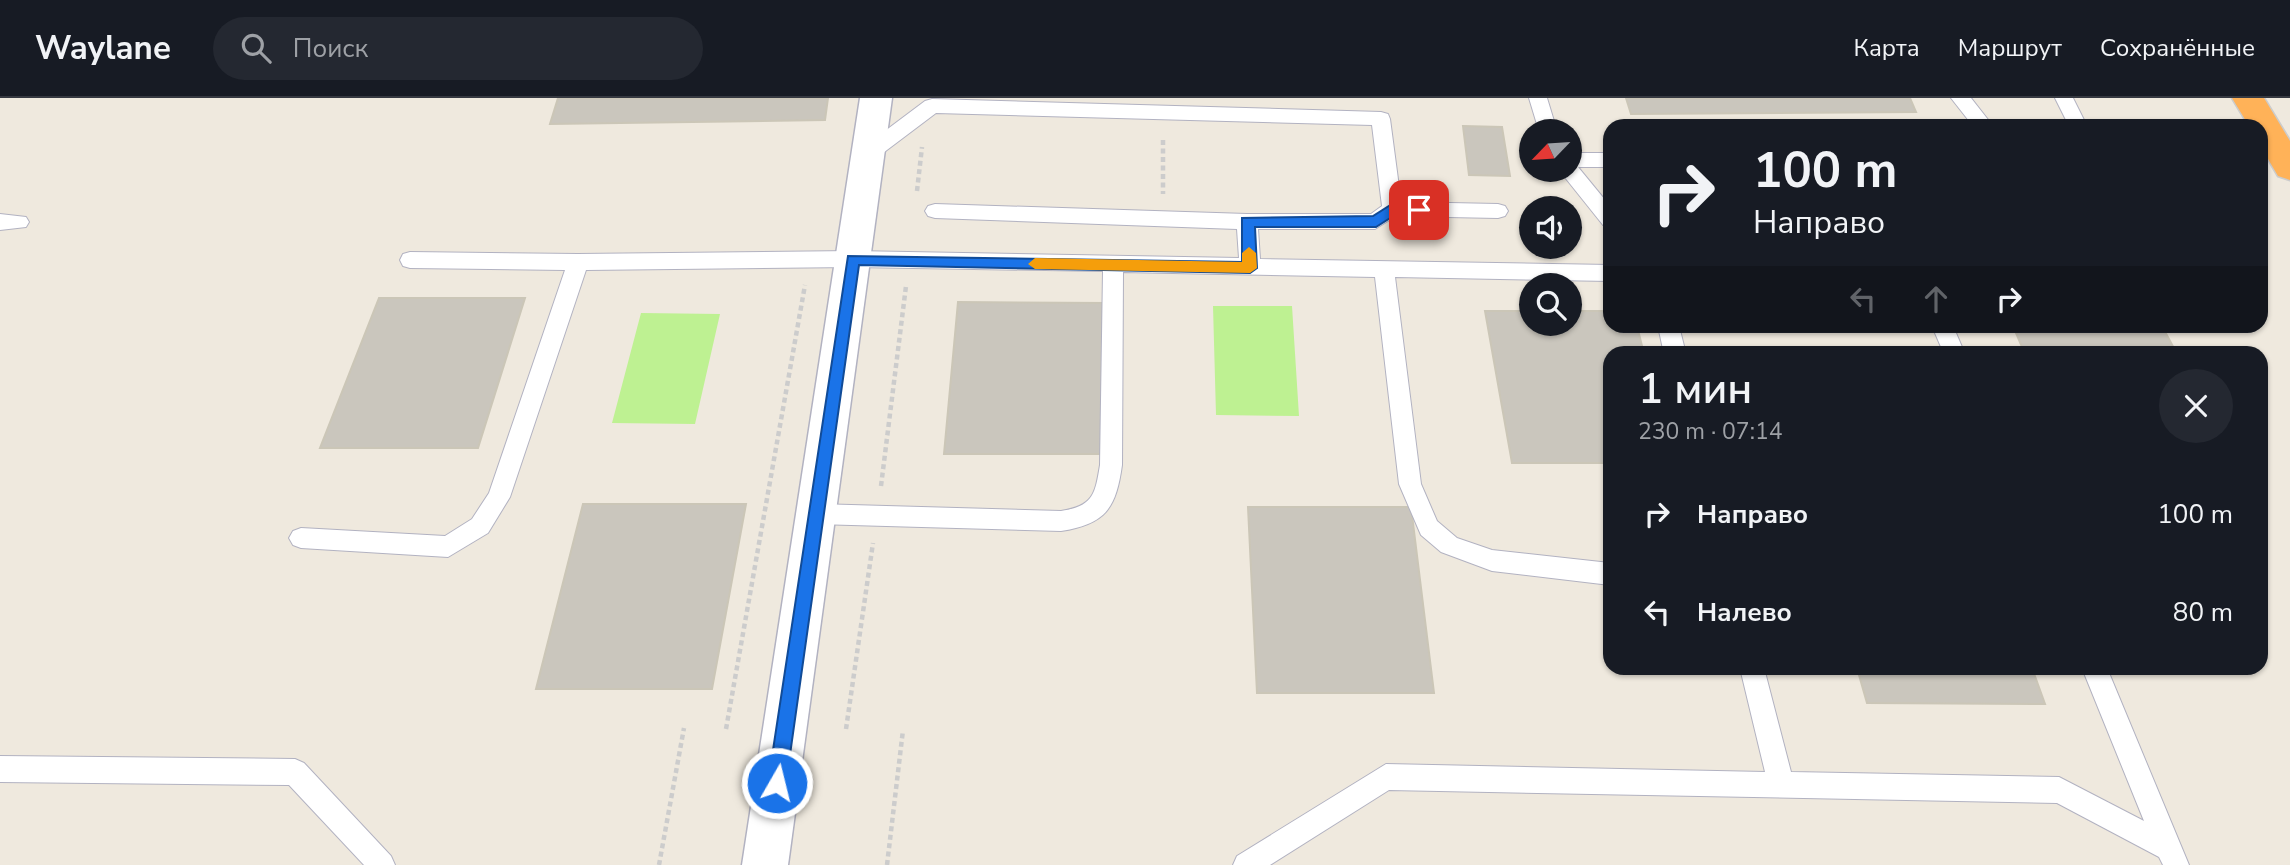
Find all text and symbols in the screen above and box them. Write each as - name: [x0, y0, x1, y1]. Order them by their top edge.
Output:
- search box: [213, 17, 703, 80]
- text: Waylane: [35, 26, 171, 71]
- icon: search: [237, 29, 275, 67]
- text: Поиск: [293, 31, 368, 66]
- text: Карта: [1854, 32, 1920, 64]
- text: Маршрут: [1958, 32, 2062, 64]
- text: Сохранённые: [2100, 32, 2255, 64]
- north arrow: [1519, 119, 1582, 182]
- map controls: [1519, 119, 1582, 336]
- text: 100 m: [1753, 137, 1897, 204]
- icon: right: [1638, 147, 1729, 238]
- pin: [1389, 180, 1449, 240]
- icon: arrive: [1400, 191, 1438, 229]
- button: sound: [1519, 196, 1582, 259]
- text: Направо: [1753, 201, 1885, 244]
- button: search: [1519, 273, 1582, 336]
- icon: left: [1844, 280, 1882, 318]
- icon: ahead: [1917, 280, 1955, 318]
- icon: right: [1990, 280, 2028, 318]
- text: 1 мин: [1638, 361, 1752, 418]
- button: close: [2159, 369, 2233, 443]
- text: 230 m · 07:14: [1638, 416, 1783, 447]
- icon: right: [1638, 495, 1676, 533]
- text: Направо: [1697, 497, 1808, 532]
- text: 100 m: [2157, 497, 2233, 532]
- icon: left: [1638, 593, 1676, 631]
- text: Налево: [1697, 595, 1792, 630]
- text: 80 m: [2173, 595, 2233, 630]
- position arrow: [740, 746, 814, 820]

